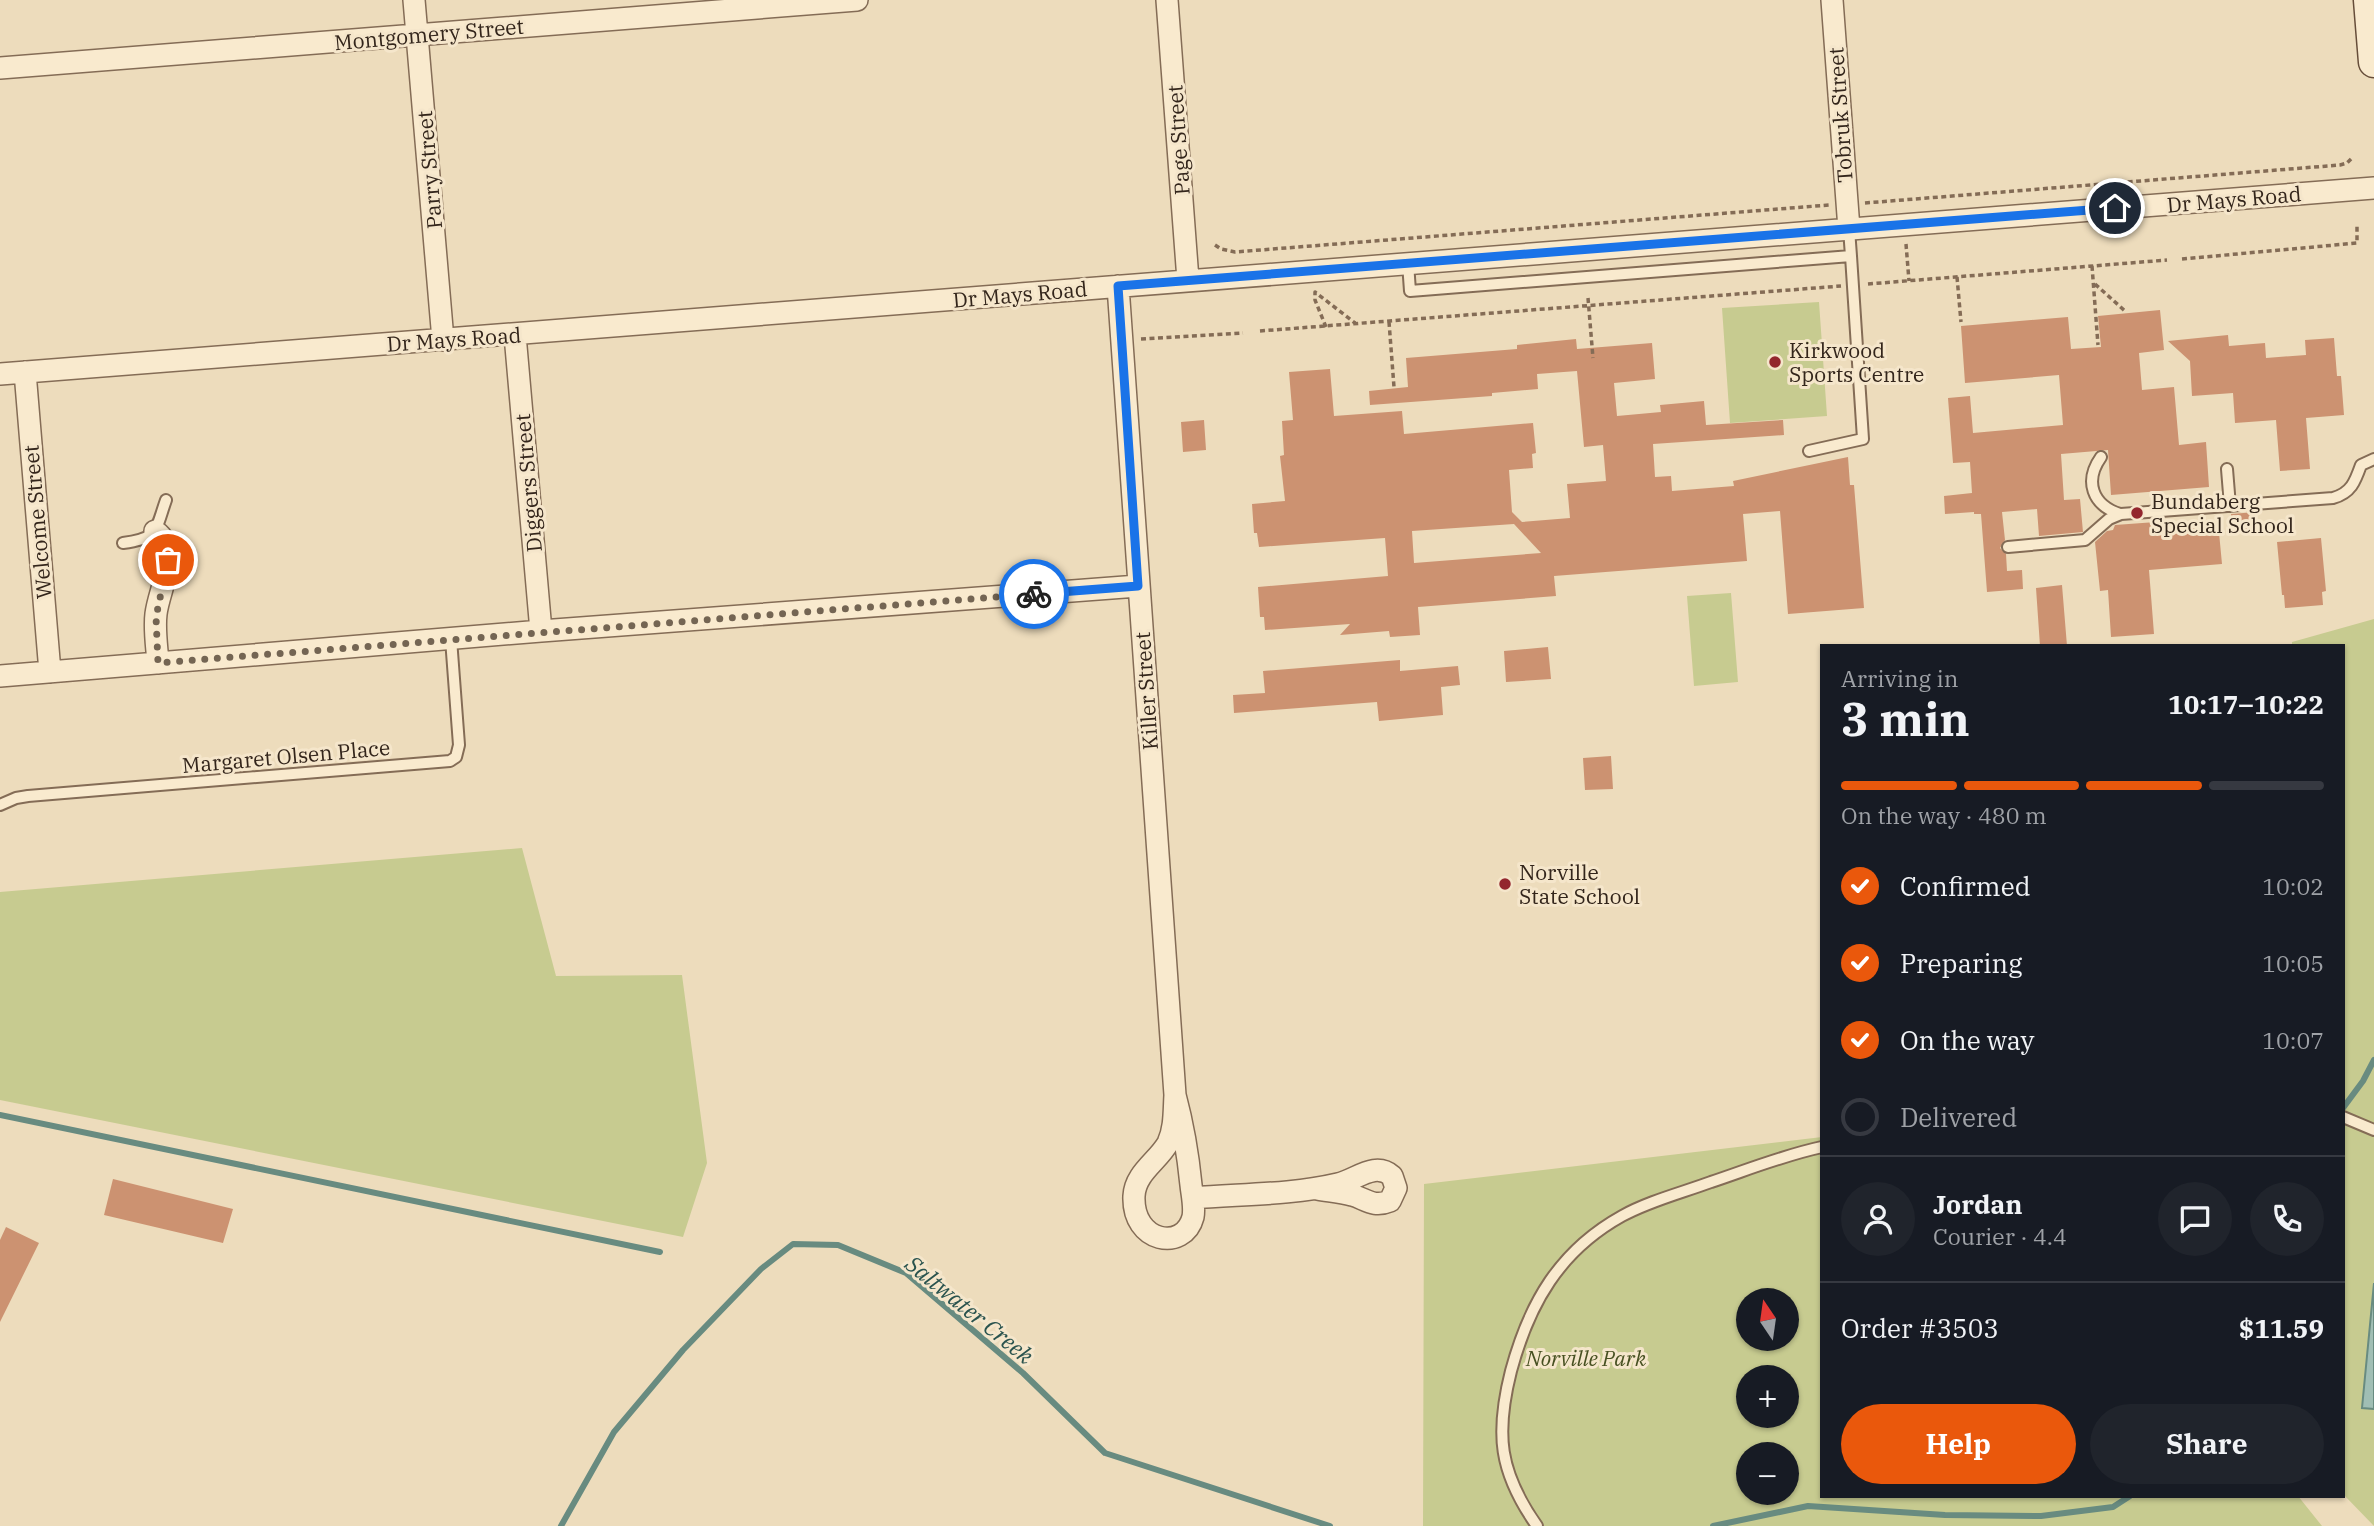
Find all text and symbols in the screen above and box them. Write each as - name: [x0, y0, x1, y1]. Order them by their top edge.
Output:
- street label: Montgomery Street: [333, 12, 525, 56]
- street label: Tobruk Street: [1821, 46, 1859, 184]
- street label: Page Street: [1160, 84, 1196, 196]
- street label: Parry Street: [410, 110, 448, 230]
- pin: [2085, 178, 2145, 238]
- street label: Dr Mays Road: [2166, 179, 2303, 219]
- icon: home: [2096, 189, 2134, 227]
- street label: Dr Mays Road: [952, 274, 1089, 314]
- street label: Dr Mays Road: [386, 320, 522, 358]
- place label: Kirkwood Sports Centre: [1789, 336, 1924, 388]
- marker: Kirkwood Sports Centre: [1767, 354, 1783, 370]
- street label: Diggers Street: [508, 413, 548, 553]
- street label: Welcome Street: [16, 444, 58, 600]
- place label: Bundaberg Special School: [2151, 487, 2294, 539]
- marker: Bundaberg Special School: [2129, 505, 2145, 521]
- pin: [138, 530, 198, 590]
- icon: bag: [149, 541, 187, 579]
- courier: [999, 559, 1069, 629]
- icon: bike: [1015, 575, 1053, 613]
- street label: Killer Street: [1128, 631, 1164, 751]
- text: Arriving in: [1841, 663, 1958, 693]
- text: 10:17–10:22: [2168, 687, 2324, 721]
- text: 3 min: [1841, 689, 1970, 749]
- street label: Margaret Olsen Place: [181, 733, 391, 779]
- text: On the way · 480 m: [1841, 800, 2047, 830]
- place label: Norville State School: [1519, 858, 1640, 910]
- icon: check: [1841, 867, 1879, 905]
- text: Confirmed: [1900, 869, 2031, 903]
- text: 10:02: [2262, 871, 2324, 901]
- marker: Norville State School: [1497, 876, 1513, 892]
- icon: check: [1841, 944, 1879, 982]
- text: Preparing: [1900, 946, 2022, 980]
- text: 10:05: [2262, 948, 2324, 978]
- icon: check: [1841, 1021, 1879, 1059]
- text: On the way: [1900, 1023, 2034, 1057]
- text: 10:07: [2262, 1025, 2324, 1055]
- text: Delivered: [1900, 1100, 2017, 1134]
- button: person: [1841, 1182, 1915, 1256]
- button: chat: [2158, 1182, 2232, 1256]
- button: phone: [2250, 1182, 2324, 1256]
- text: Jordan: [1933, 1187, 2023, 1221]
- text: Courier · 4.4: [1933, 1221, 2067, 1251]
- water label: Saltwater Creek: [899, 1247, 1041, 1370]
- north arrow: [1736, 1288, 1799, 1351]
- map controls: [1736, 1288, 1799, 1505]
- text: Order #3503: [1841, 1311, 1999, 1345]
- text: $11.59: [2239, 1311, 2324, 1345]
- park label: Norville Park: [1525, 1344, 1647, 1372]
- button: +: [1736, 1365, 1799, 1428]
- button: Help: [1841, 1404, 2076, 1484]
- button: Share: [2090, 1404, 2324, 1484]
- button: −: [1736, 1442, 1799, 1505]

